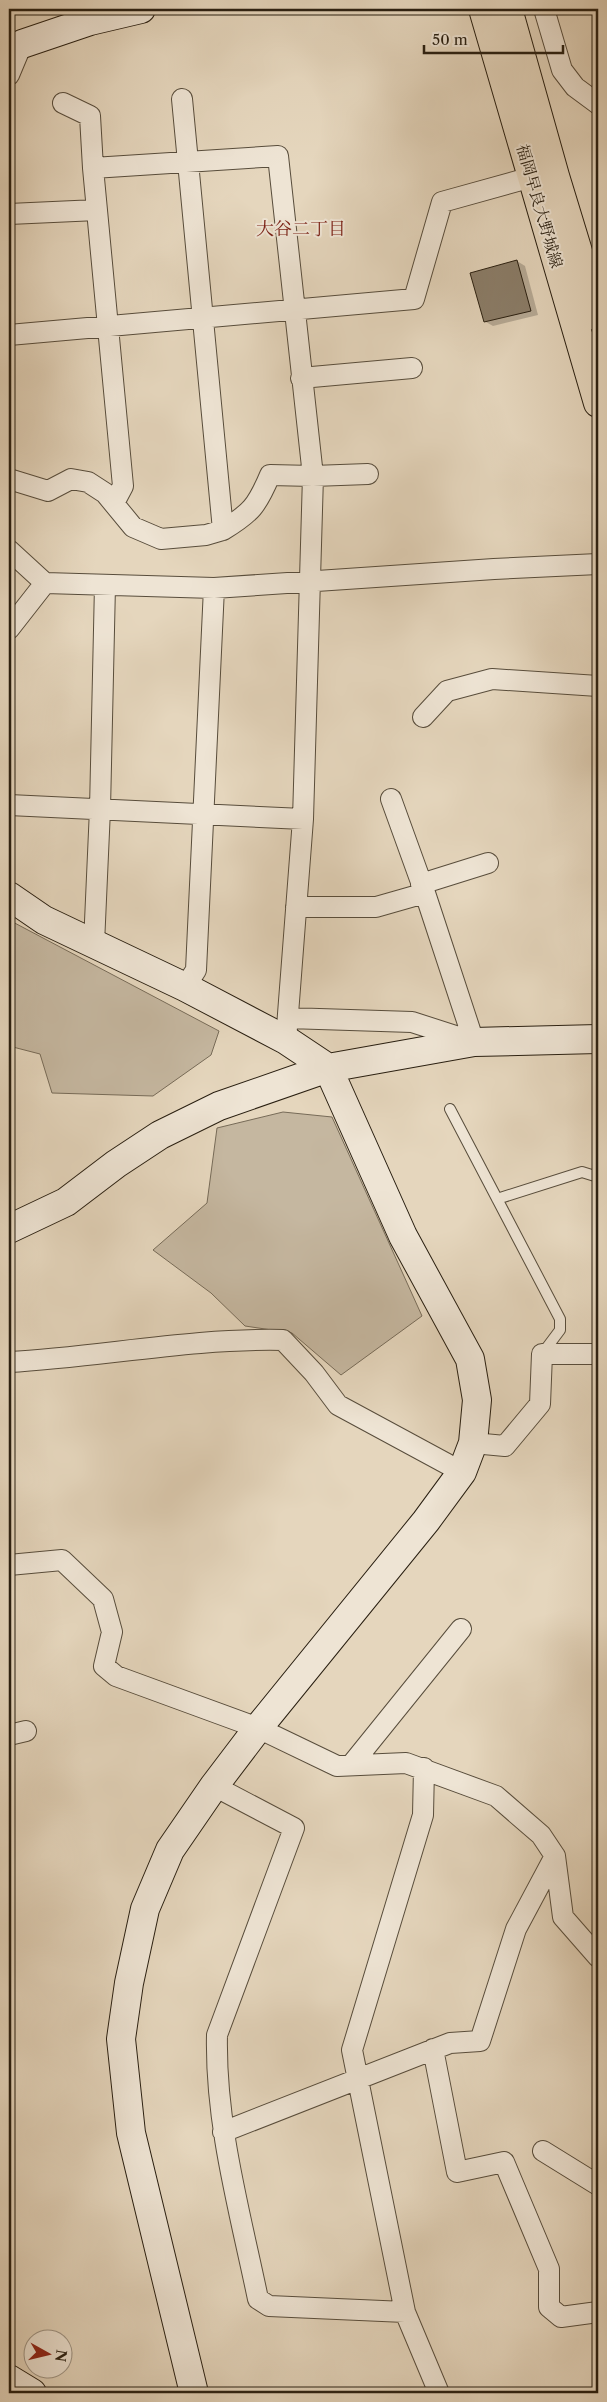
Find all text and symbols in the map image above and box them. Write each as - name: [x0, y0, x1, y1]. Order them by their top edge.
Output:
- scale bar: [424, 22, 563, 54]
- text: 50 m: [432, 30, 468, 49]
- street label: 福岡早良大野城線: [513, 142, 567, 270]
- district label: 大谷二丁目: [256, 218, 346, 240]
- north arrow: [22, 2330, 72, 2380]
- text: N: [51, 2349, 71, 2363]

